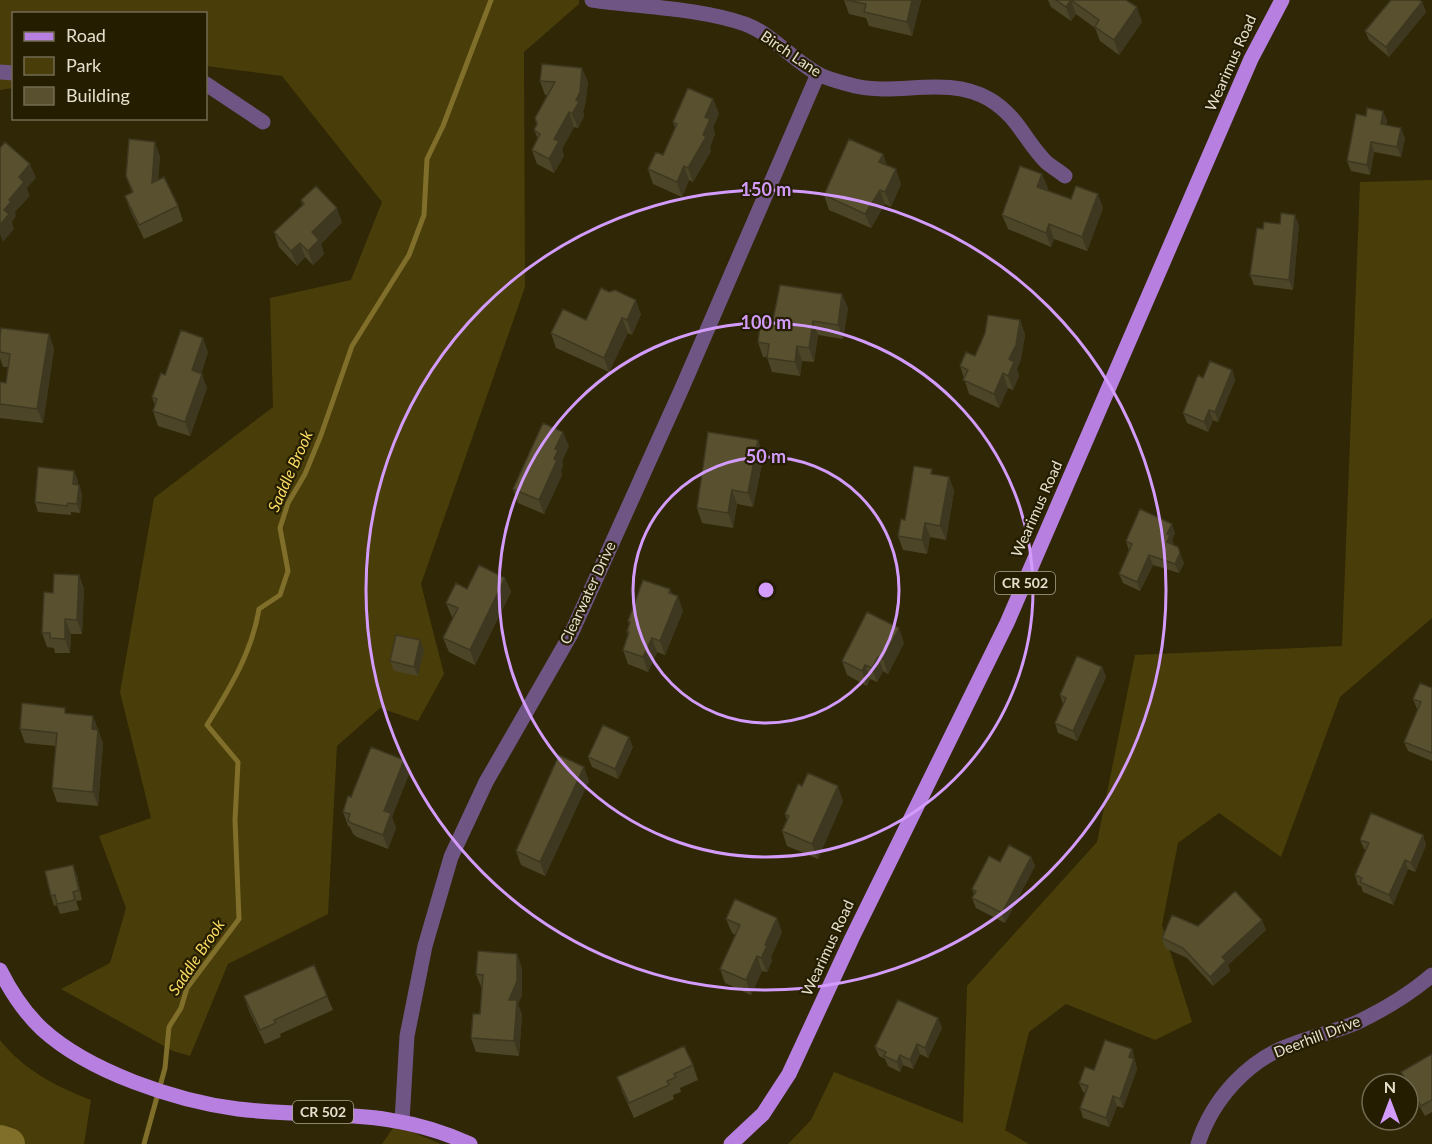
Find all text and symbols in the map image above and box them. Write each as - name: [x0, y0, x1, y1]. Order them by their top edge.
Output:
- legend: [12, 12, 207, 120]
- street label: Wearimus Road: [1201, 12, 1259, 114]
- text: Road: [66, 24, 106, 46]
- street label: Birch Lane: [758, 26, 825, 80]
- text: Park: [66, 54, 102, 76]
- text: Building: [66, 84, 130, 106]
- text: 150 m: [741, 178, 791, 200]
- text: 100 m: [741, 311, 791, 333]
- water label: Saddle Brook: [263, 427, 316, 514]
- text: 50 m: [746, 445, 786, 467]
- street label: Wearimus Road: [1007, 458, 1065, 560]
- street label: Clearwater Drive: [555, 538, 619, 647]
- road number: CR 502: [995, 572, 1055, 594]
- centre of rings: [756, 580, 776, 600]
- street label: Wearimus Road: [797, 897, 857, 998]
- water label: Saddle Brook: [163, 915, 228, 998]
- street label: Deerhill Drive: [1271, 1011, 1363, 1061]
- north arrow: [1360, 1072, 1420, 1132]
- text: N: [1384, 1077, 1396, 1096]
- road number: CR 502: [293, 1101, 353, 1123]

